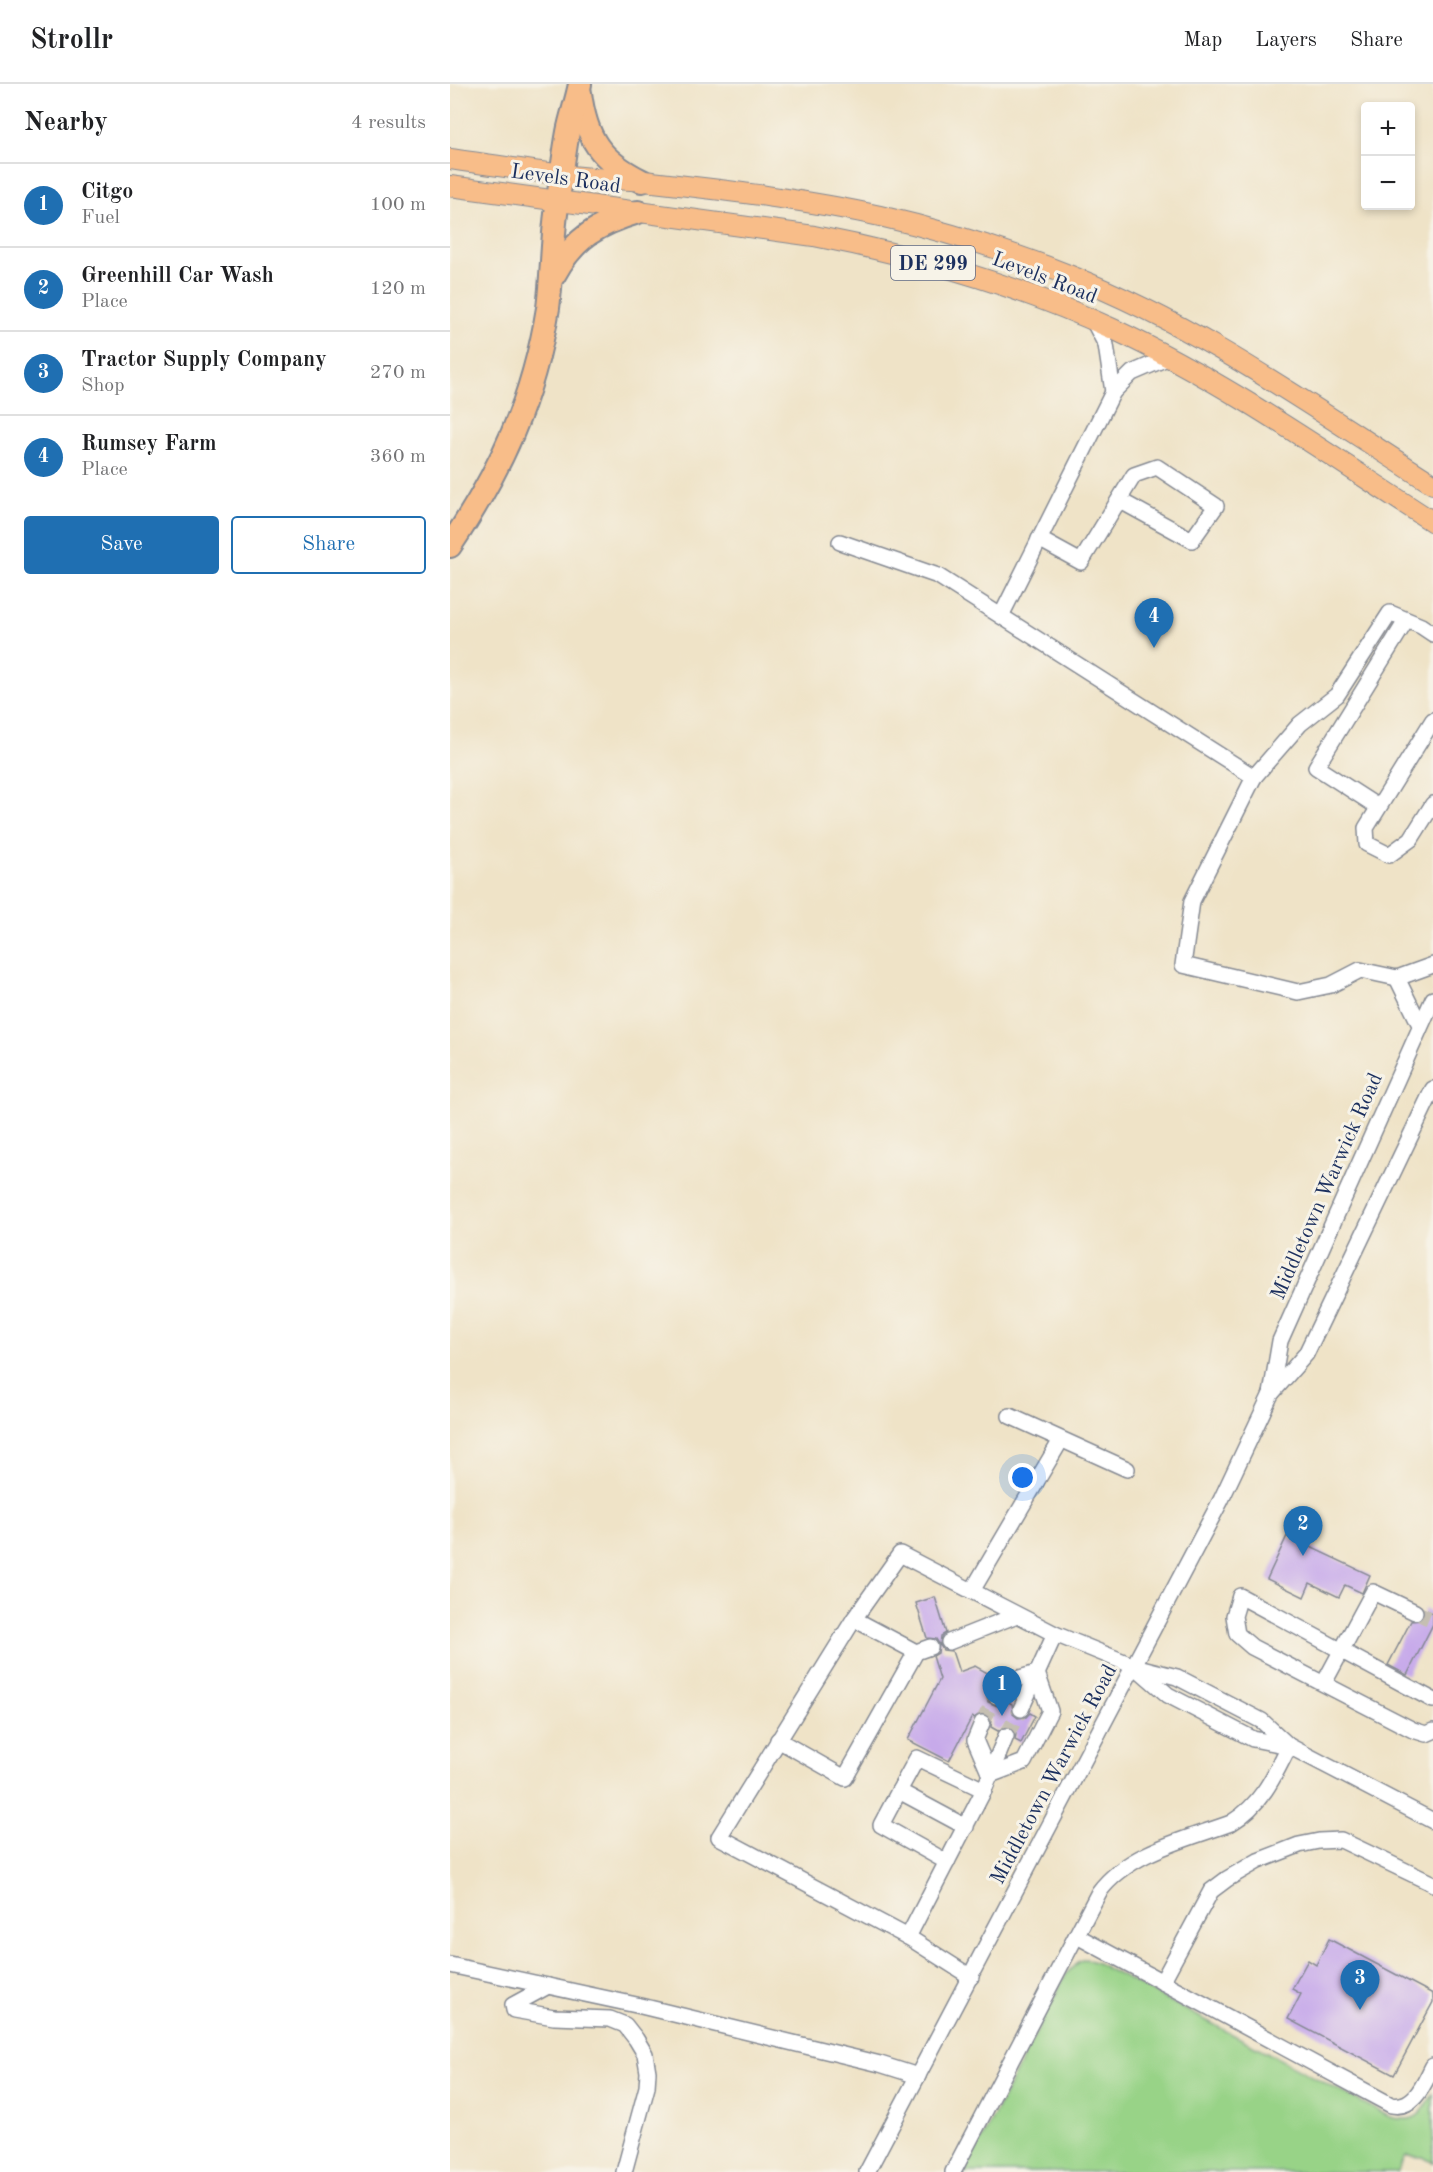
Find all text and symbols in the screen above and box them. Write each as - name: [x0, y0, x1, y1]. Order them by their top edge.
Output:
- text: Strollr: [30, 27, 113, 55]
- text: Map: [1183, 30, 1222, 51]
- text: Layers: [1255, 30, 1317, 51]
- text: Share: [1350, 30, 1403, 51]
- map controls: [1361, 102, 1415, 210]
- button: +: [1361, 102, 1415, 156]
- text: Nearby: [24, 110, 108, 136]
- text: 4 results: [351, 113, 426, 133]
- button: −: [1361, 156, 1415, 210]
- street label: Levels Road: [509, 161, 622, 198]
- text: Citgo: [81, 181, 133, 203]
- text: 1: [38, 195, 49, 215]
- text: 100 m: [370, 195, 426, 215]
- text: Fuel: [81, 208, 120, 228]
- road number: DE 299: [891, 246, 975, 280]
- street label: Levels Road: [989, 249, 1100, 308]
- text: Greenhill Car Wash: [81, 265, 274, 287]
- text: 2: [38, 279, 49, 299]
- text: 120 m: [370, 279, 426, 299]
- text: Place: [81, 292, 128, 312]
- text: Tractor Supply Company: [81, 349, 327, 371]
- text: 3: [38, 363, 49, 383]
- text: 270 m: [370, 363, 426, 383]
- text: Shop: [81, 376, 125, 396]
- text: Rumsey Farm: [81, 433, 217, 455]
- text: 4: [38, 447, 49, 467]
- text: 360 m: [370, 447, 426, 467]
- text: Place: [81, 460, 128, 480]
- button: Save: [24, 516, 219, 574]
- button: Share: [231, 516, 426, 574]
- pin: 4: [1134, 598, 1174, 648]
- street label: Middletown Warwick Road: [1268, 1070, 1387, 1303]
- your location: [1008, 1463, 1037, 1492]
- pin: 2: [1284, 1506, 1322, 1556]
- street label: Middletown Warwick Road: [987, 1661, 1121, 1888]
- pin: 1: [982, 1666, 1022, 1716]
- pin: 3: [1340, 1960, 1380, 2010]

